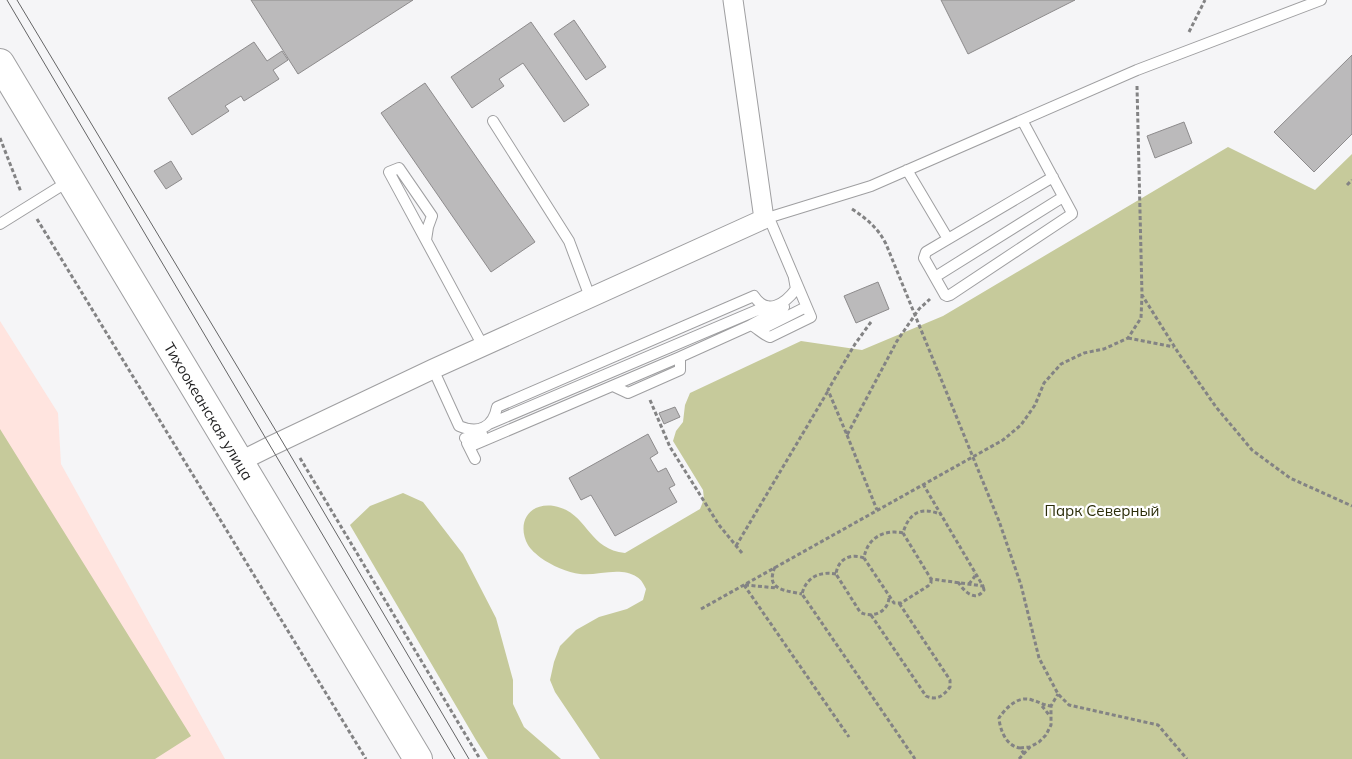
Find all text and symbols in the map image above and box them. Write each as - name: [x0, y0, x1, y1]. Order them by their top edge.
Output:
- street label: Тихоокеанская улица: [160, 339, 258, 483]
- park label: Парк Северный: [1044, 501, 1160, 520]

